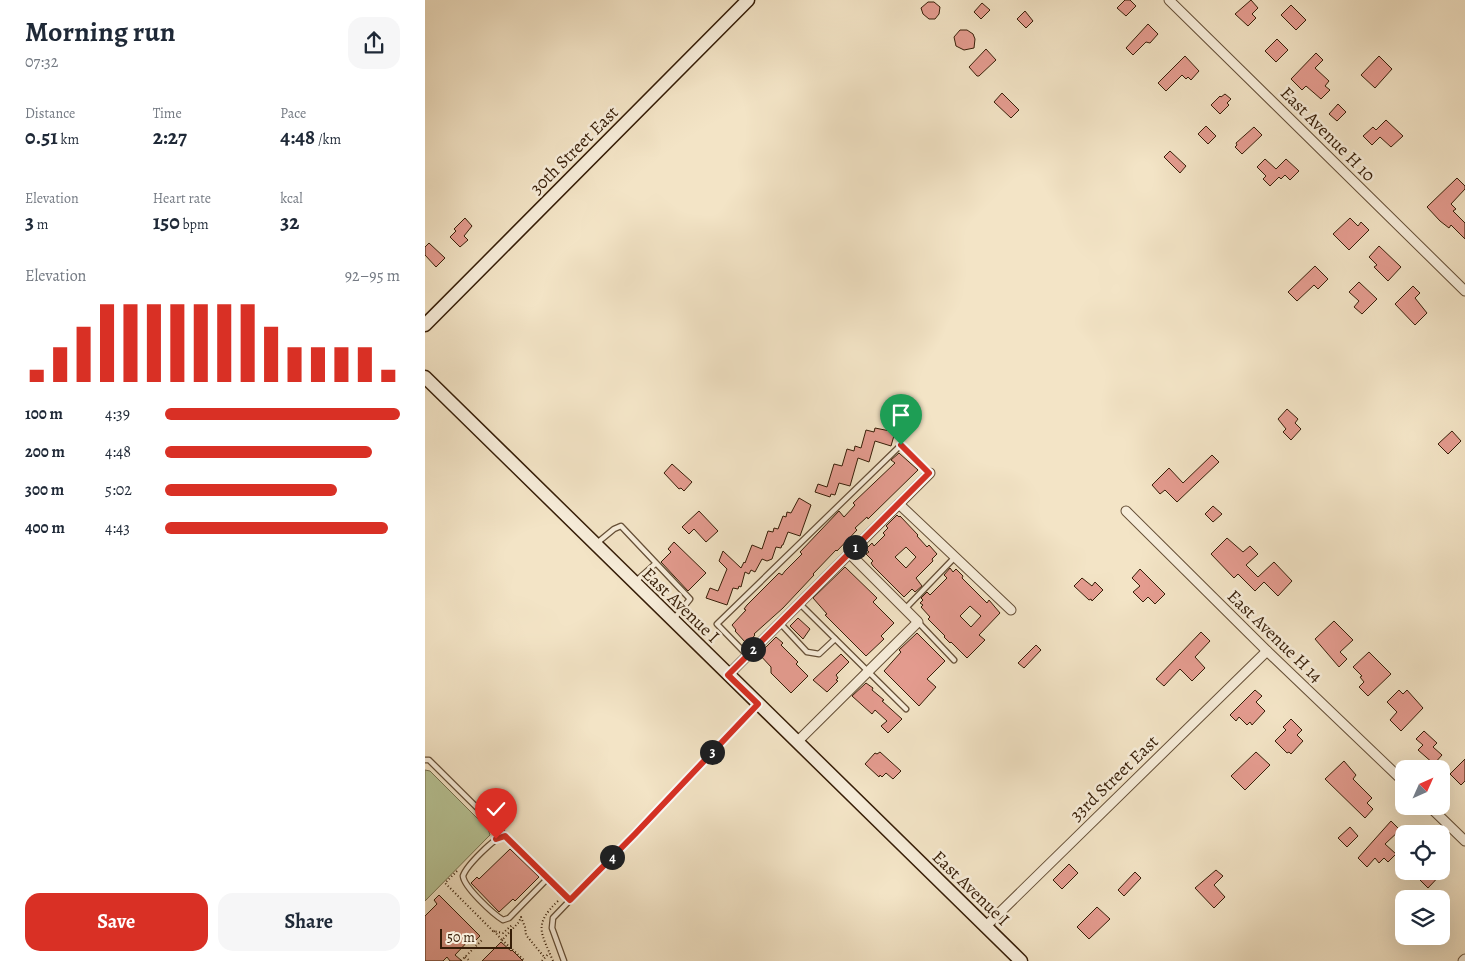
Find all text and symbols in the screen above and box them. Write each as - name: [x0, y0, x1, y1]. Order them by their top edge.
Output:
- text: Morning run: [25, 13, 175, 51]
- button: share: [348, 17, 400, 69]
- text: 07:32: [25, 51, 58, 73]
- street label: East Avenue H 10: [1275, 81, 1381, 187]
- street label: 30th Street East: [525, 101, 623, 199]
- text: Distance: [25, 104, 75, 123]
- text: Time: [153, 104, 182, 123]
- text: Pace: [280, 104, 306, 123]
- text: 0.51: [25, 123, 58, 151]
- text: 2:27: [153, 123, 187, 151]
- text: 4:48: [280, 123, 315, 151]
- text: km: [58, 130, 79, 149]
- text: /km: [315, 130, 341, 149]
- text: Elevation: [25, 189, 79, 208]
- text: Heart rate: [153, 189, 211, 208]
- text: kcal: [280, 189, 303, 208]
- text: 3: [25, 208, 34, 236]
- text: 150: [153, 208, 180, 236]
- text: 32: [280, 208, 300, 236]
- text: m: [34, 215, 48, 234]
- text: bpm: [180, 215, 209, 234]
- text: Elevation: [25, 265, 86, 287]
- text: 92–95 m: [345, 265, 400, 287]
- pin: [880, 394, 922, 445]
- icon: arrive: [887, 401, 915, 429]
- text: 100 m: [25, 403, 63, 425]
- text: 4:39: [105, 403, 130, 425]
- text: 200 m: [25, 441, 65, 463]
- text: 4:48: [105, 441, 131, 463]
- text: 300 m: [25, 479, 64, 501]
- text: 5:02: [105, 479, 132, 501]
- text: 400 m: [25, 517, 65, 539]
- text: 4:43: [105, 517, 130, 539]
- pin: 1: [843, 534, 867, 560]
- text: 1: [853, 538, 858, 557]
- street label: East Avenue I: [637, 562, 725, 648]
- street label: East Avenue H 14: [1222, 584, 1328, 688]
- pin: 2: [741, 636, 765, 662]
- text: 2: [750, 640, 757, 659]
- street label: 33rd Street East: [1064, 730, 1164, 826]
- pin: 3: [699, 740, 725, 764]
- text: 3: [709, 743, 716, 762]
- north arrow: [1395, 760, 1450, 815]
- map controls: [1395, 760, 1450, 945]
- pin: [475, 788, 517, 839]
- icon: check: [482, 795, 510, 823]
- button: locate: [1395, 825, 1450, 880]
- pin: 4: [599, 844, 625, 870]
- street label: East Avenue I: [927, 845, 1015, 931]
- text: 4: [609, 848, 616, 867]
- button: layers: [1395, 890, 1450, 945]
- button: Save: [25, 893, 208, 951]
- button: Share: [218, 893, 400, 951]
- scale bar: [440, 926, 513, 949]
- text: 50 m: [447, 928, 475, 947]

